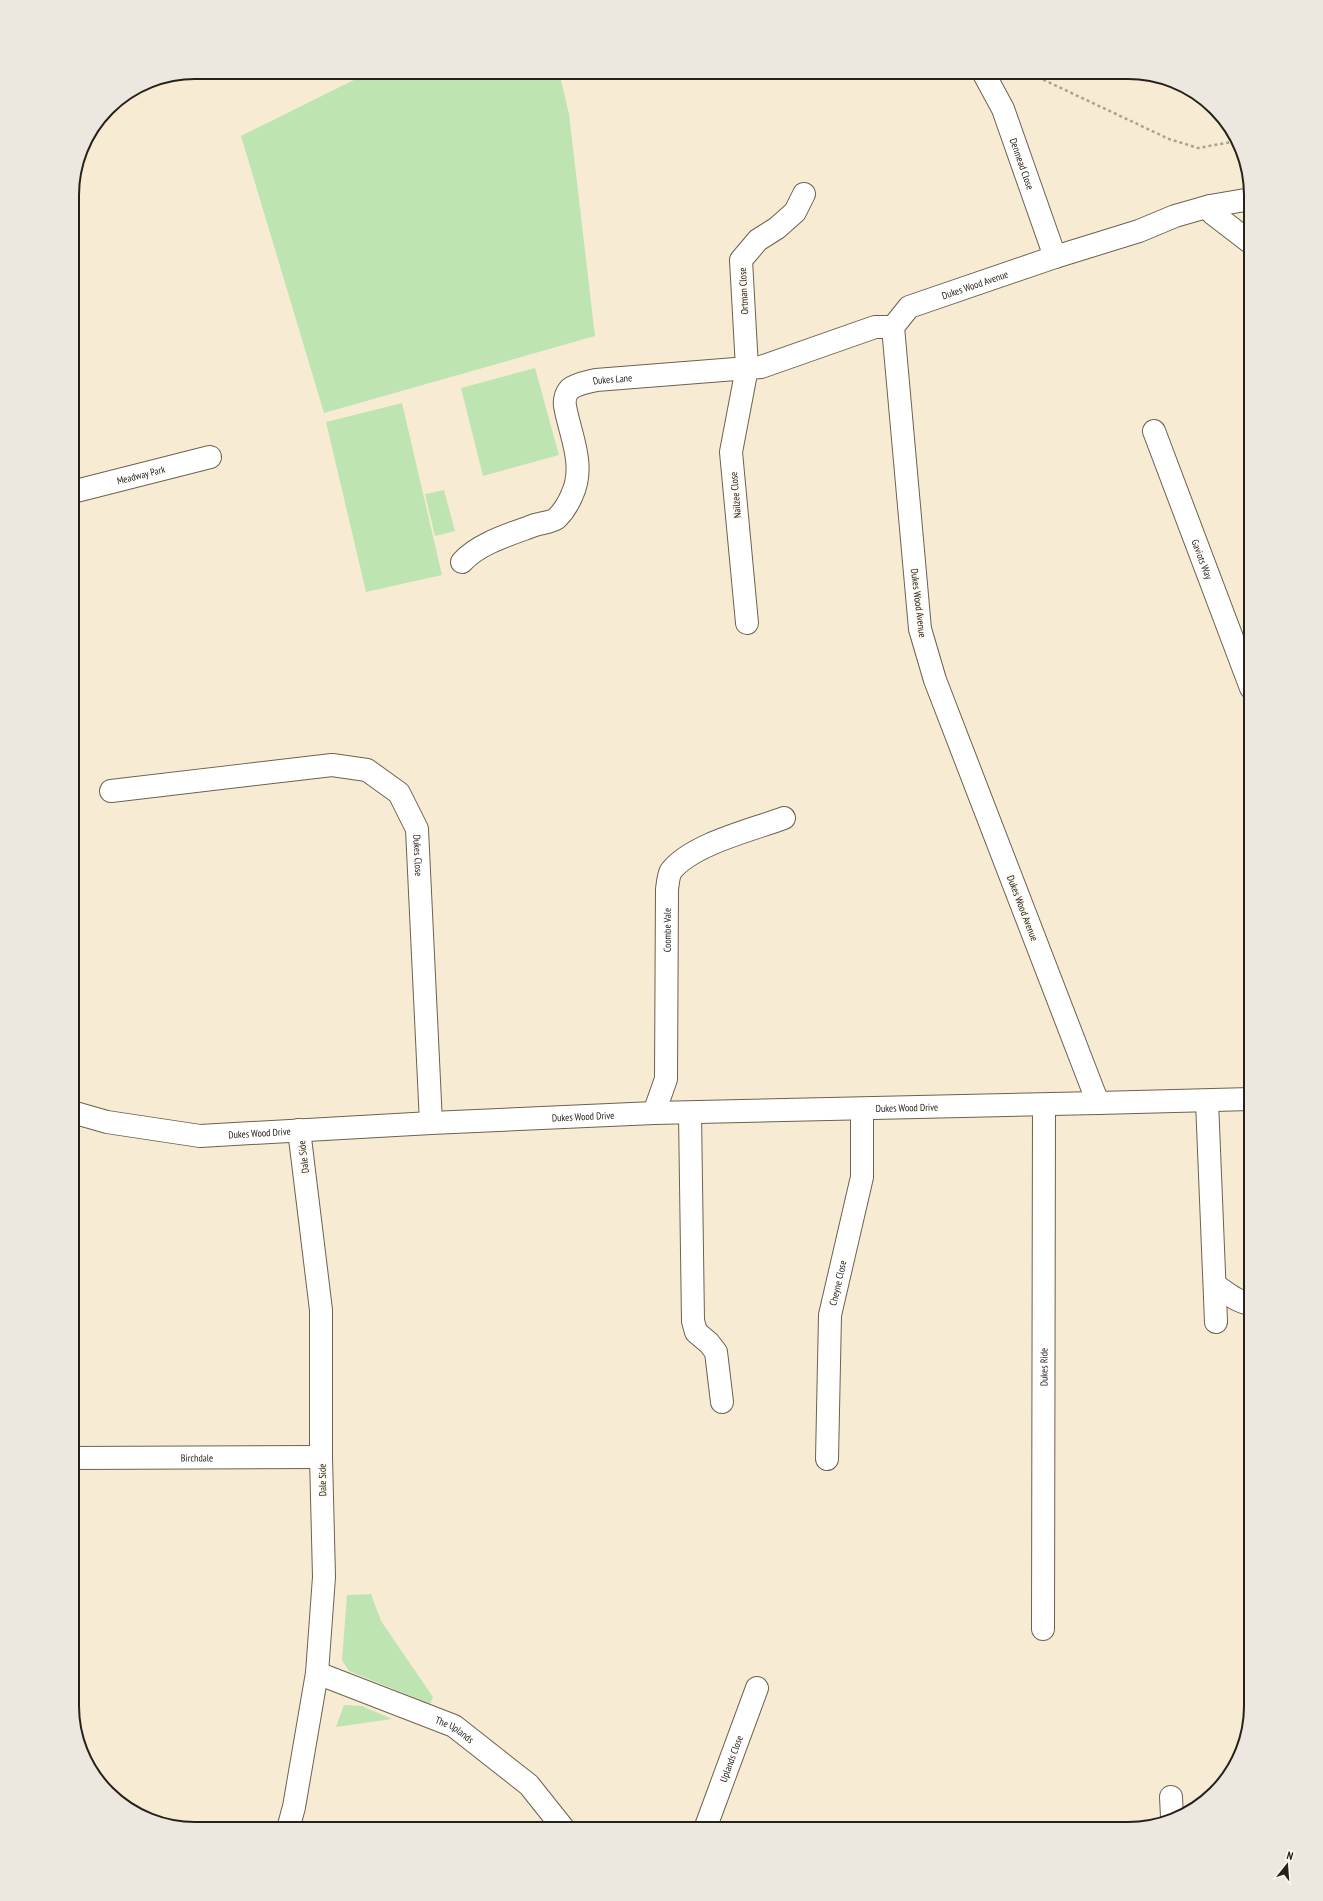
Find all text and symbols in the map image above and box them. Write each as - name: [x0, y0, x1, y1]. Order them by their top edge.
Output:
- street label: Denmead Close: [1007, 136, 1037, 191]
- street label: Ortman Close: [736, 267, 751, 315]
- street label: Dukes Wood Avenue: [940, 268, 1010, 302]
- street label: Dukes Lane: [591, 371, 633, 388]
- street label: Meadway Park: [115, 463, 167, 487]
- street label: Nailzee Close: [727, 471, 744, 519]
- street label: Gaviots Way: [1188, 538, 1215, 581]
- street label: Dukes Wood Avenue: [908, 568, 929, 638]
- street label: Dukes Close: [410, 834, 425, 877]
- street label: Dukes Wood Avenue: [1004, 873, 1041, 943]
- street label: Coombe Vale: [661, 908, 674, 952]
- street label: Dukes Wood Drive: [875, 1101, 938, 1115]
- street label: Dukes Wood Drive: [552, 1109, 615, 1125]
- street label: Dukes Wood Drive: [228, 1125, 291, 1141]
- street label: Dale Side: [295, 1140, 312, 1174]
- street label: Cheyne Close: [826, 1259, 849, 1307]
- street label: Dukes Ride: [1037, 1348, 1051, 1386]
- street label: Birchdale: [181, 1451, 213, 1465]
- street label: Dale Side: [316, 1464, 329, 1496]
- street label: The Uplands: [433, 1713, 477, 1747]
- street label: Uplands Close: [717, 1734, 746, 1784]
- north arrow: [1267, 1845, 1307, 1885]
- text: N: [1285, 1848, 1295, 1863]

